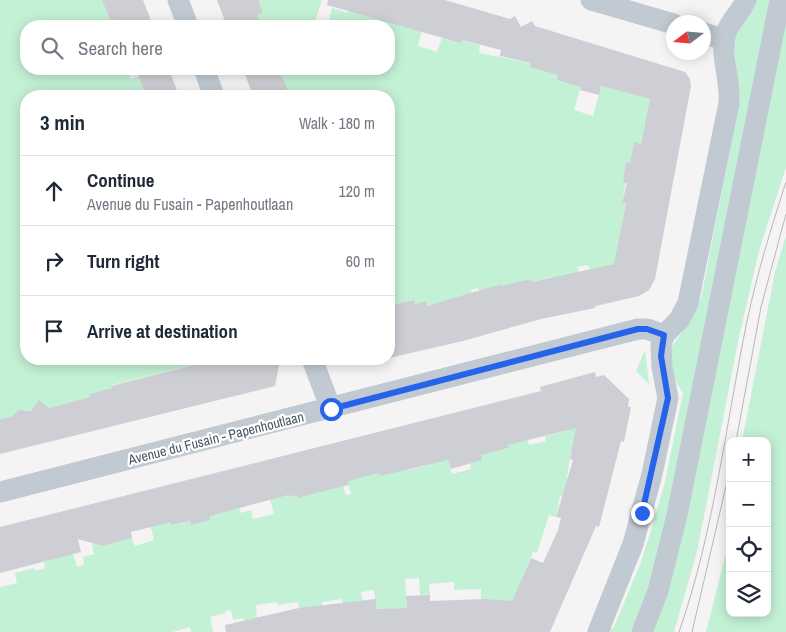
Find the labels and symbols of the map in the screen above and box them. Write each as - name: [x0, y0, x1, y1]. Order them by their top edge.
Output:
- north arrow: [666, 15, 711, 60]
- route start: [320, 398, 343, 421]
- street label: Avenue du Fusain - Papenhoutlaan: [125, 407, 306, 469]
- route end: [631, 502, 654, 525]

